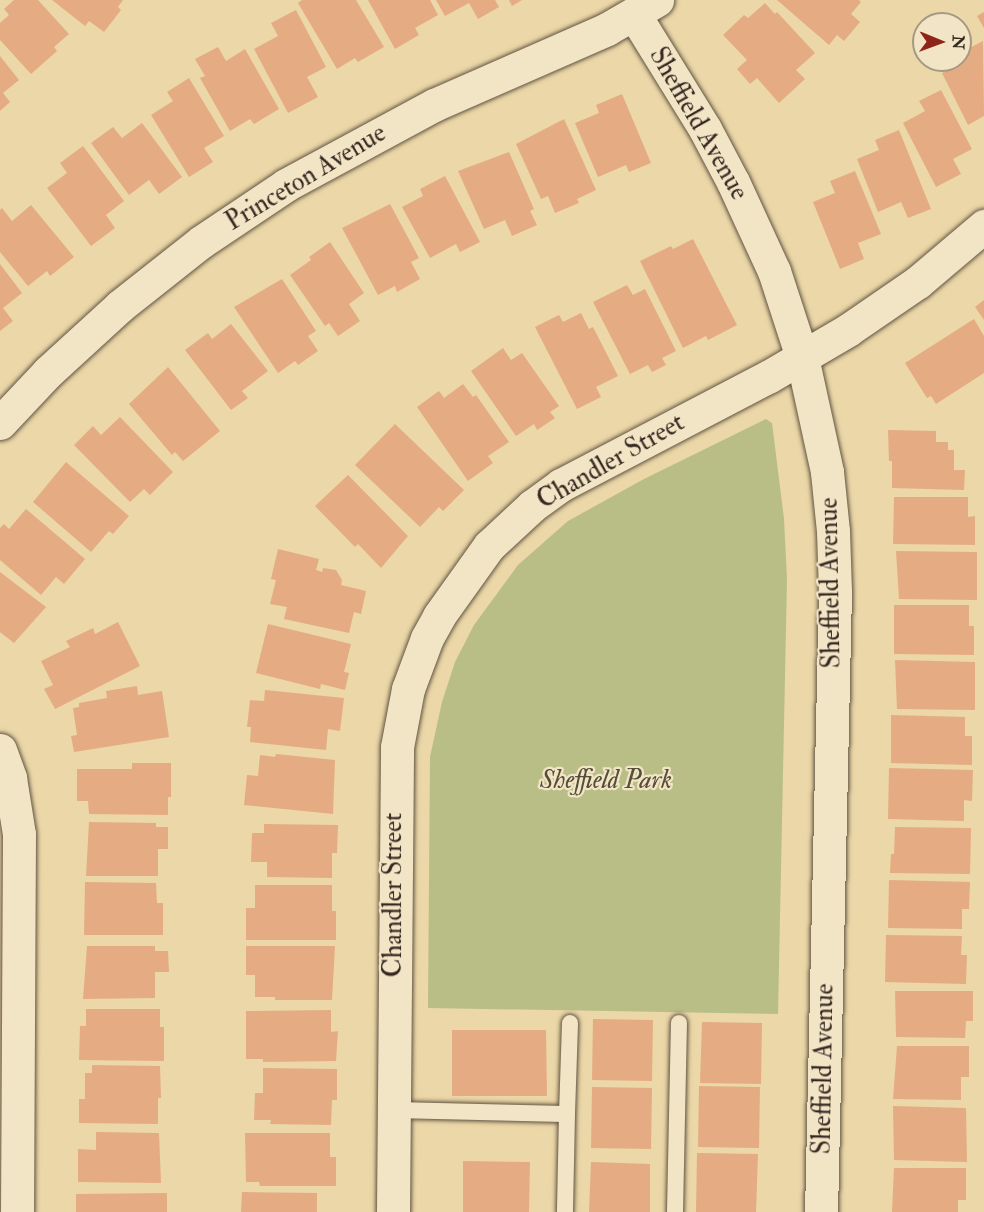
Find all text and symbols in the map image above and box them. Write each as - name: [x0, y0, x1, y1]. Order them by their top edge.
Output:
- north arrow: [912, 12, 972, 72]
- text: N: [948, 35, 968, 50]
- street label: Sheffield Avenue: [642, 42, 754, 206]
- street label: Princeton Avenue: [220, 118, 392, 238]
- street label: Chandler Street: [532, 407, 690, 517]
- street label: Sheffield Avenue: [814, 497, 848, 669]
- park label: Sheffield Park: [540, 765, 672, 797]
- street label: Chandler Street: [378, 813, 410, 977]
- street label: Sheffield Avenue: [807, 983, 841, 1155]

